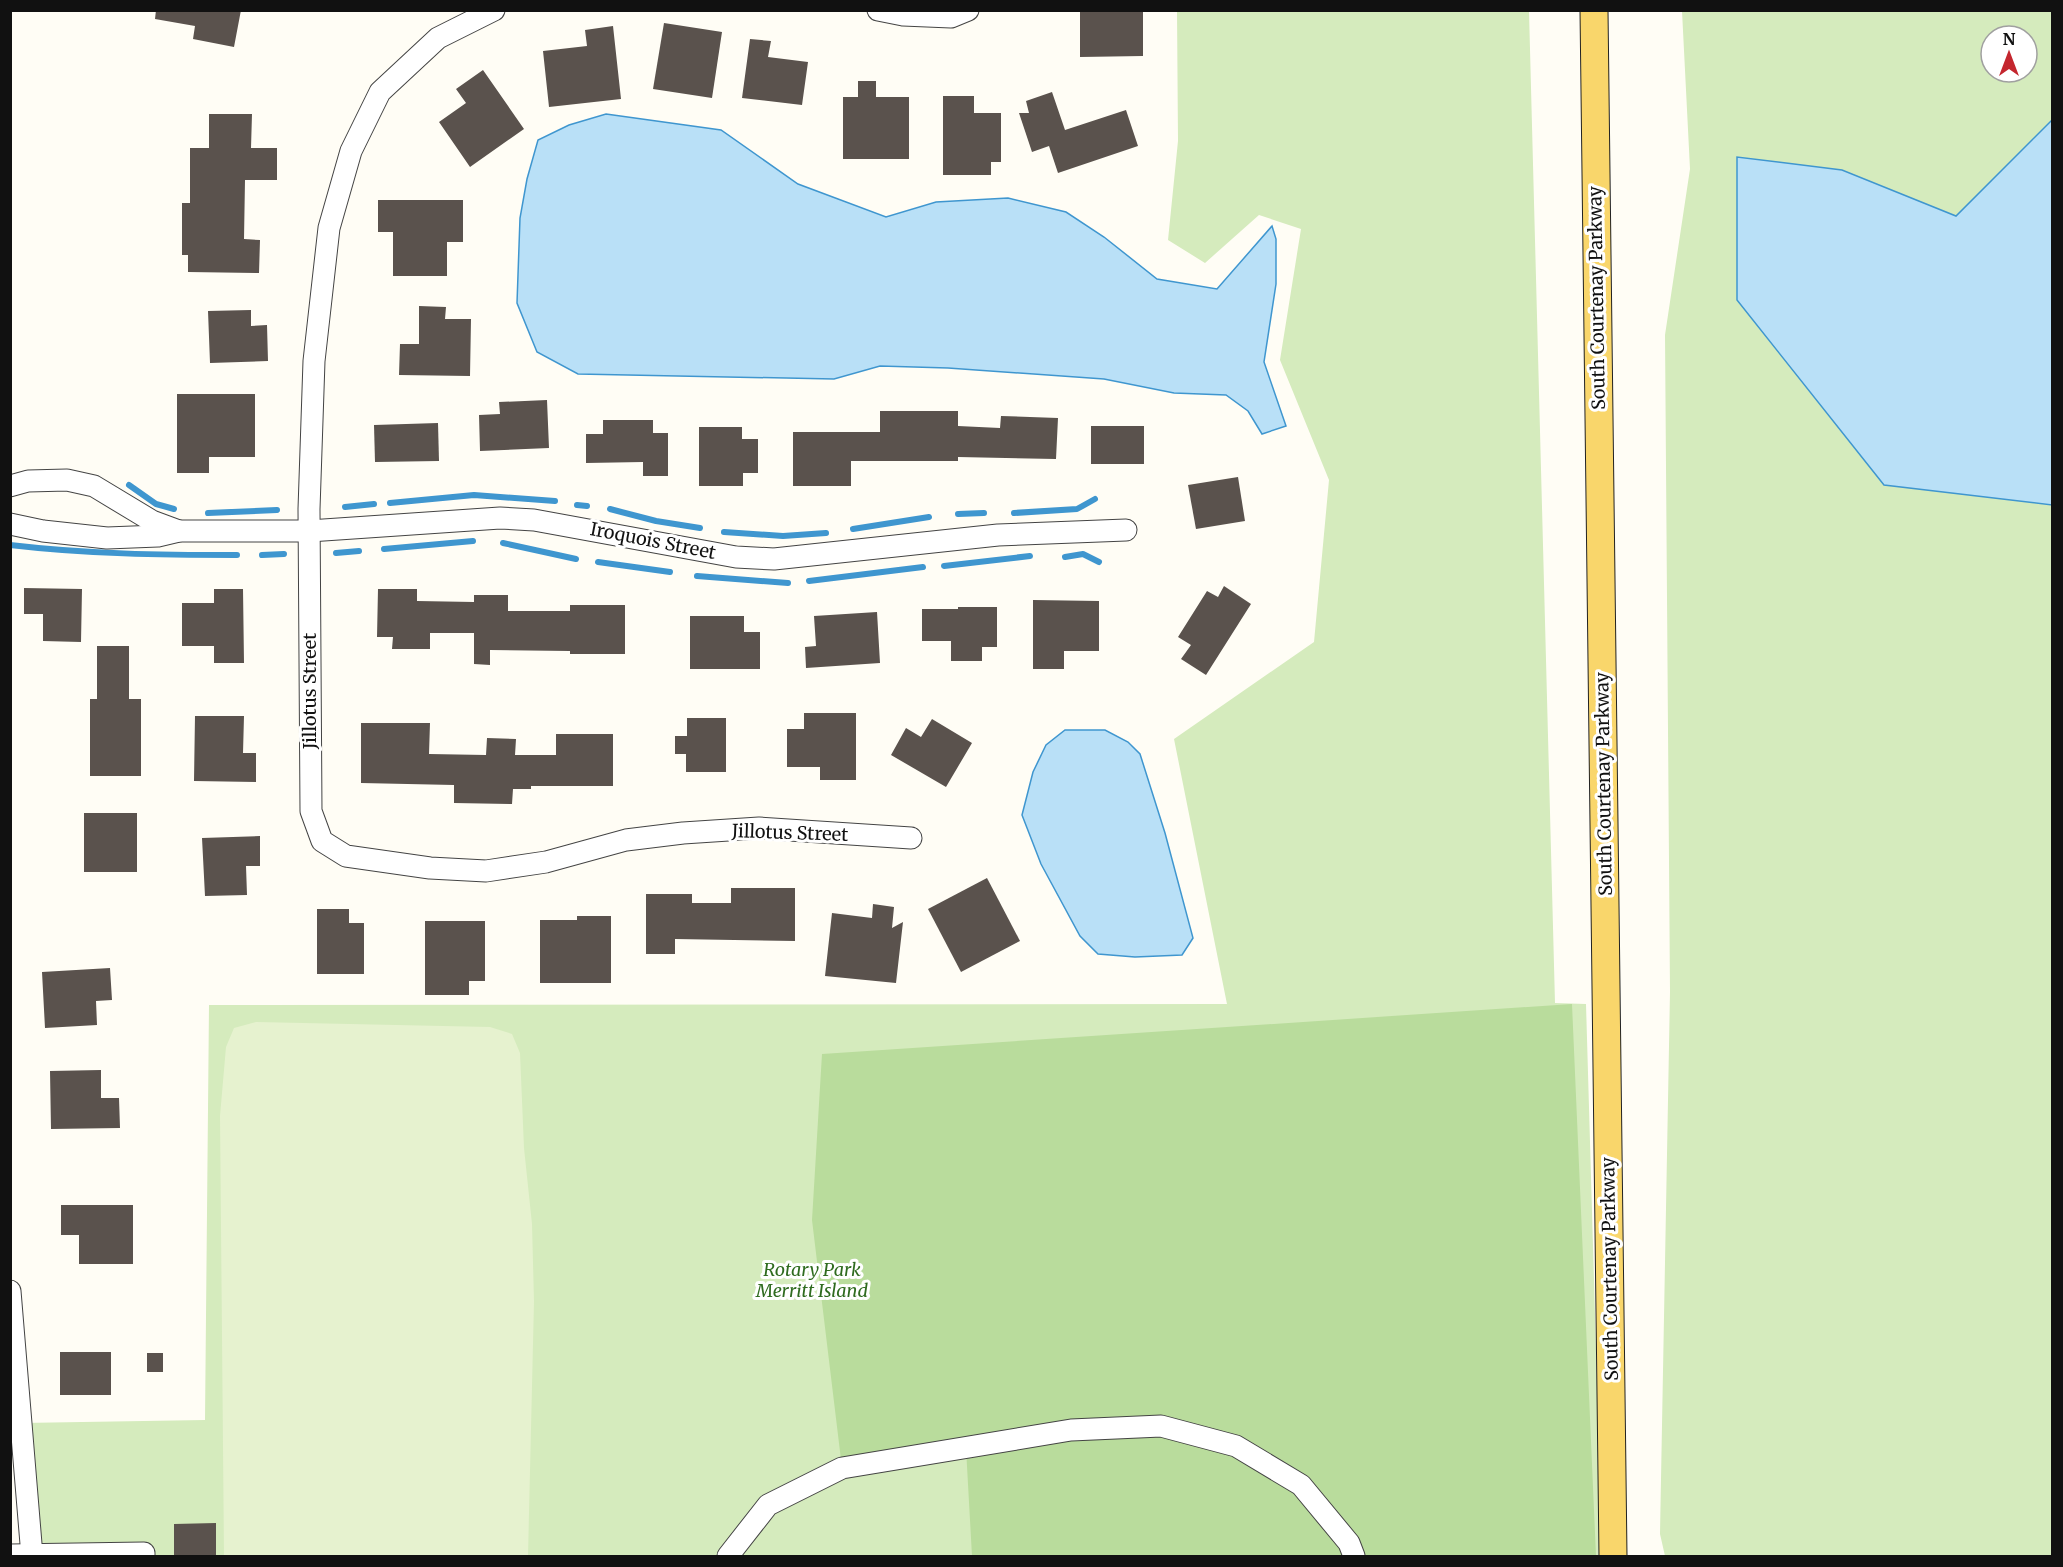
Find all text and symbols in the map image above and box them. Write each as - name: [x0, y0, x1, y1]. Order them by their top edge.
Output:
- north arrow: [1979, 24, 2039, 84]
- text: N: [2003, 29, 2016, 49]
- street label: South Courtenay Parkway: [1583, 185, 1610, 410]
- street label: Iroquois Street: [588, 517, 718, 564]
- street label: Jillotus Street: [298, 633, 321, 750]
- street label: South Courtenay Parkway: [1590, 671, 1617, 896]
- street label: Jillotus Street: [730, 819, 849, 846]
- street label: South Courtenay Parkway: [1596, 1156, 1623, 1381]
- park label: Rotary Park Merritt Island: [755, 1258, 868, 1302]

